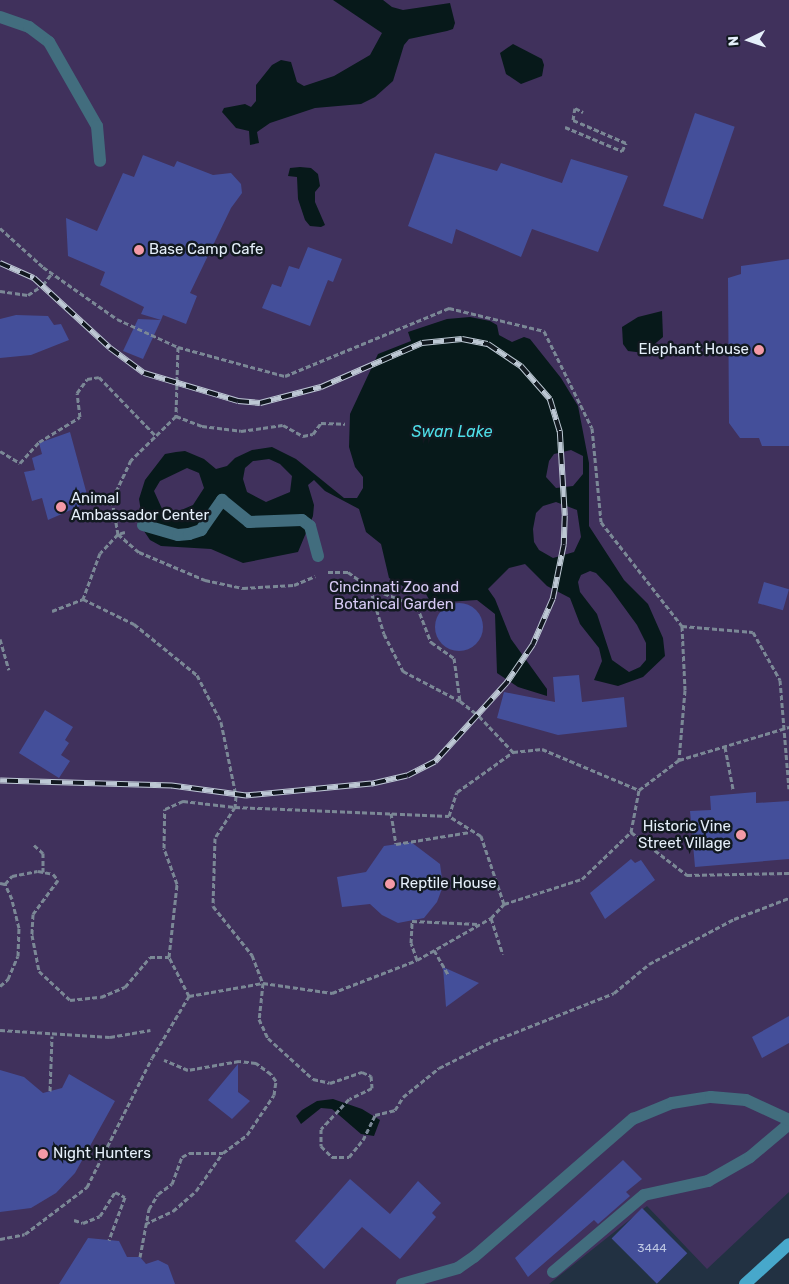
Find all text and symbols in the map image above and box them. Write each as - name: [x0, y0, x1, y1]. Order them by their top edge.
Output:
- north arrow: [724, 15, 774, 65]
- text: N: [725, 35, 742, 47]
- place label: Base Camp Cafe: [149, 241, 263, 259]
- marker: Base Camp Cafe: [133, 244, 145, 256]
- place label: Elephant House: [639, 341, 749, 359]
- marker: Elephant House: [753, 344, 765, 356]
- water label: Swan Lake: [412, 422, 492, 442]
- place label: Animal Ambassador Center: [71, 489, 209, 524]
- marker: Animal Ambassador Center: [55, 501, 67, 513]
- park label: Cincinnati Zoo and Botanical Garden: [329, 578, 459, 613]
- place label: Historic Vine Street Village: [638, 817, 731, 852]
- marker: Historic Vine Street Village: [735, 829, 747, 841]
- place label: Reptile House: [400, 875, 497, 893]
- marker: Reptile House: [384, 878, 396, 890]
- place label: Night Hunters: [53, 1145, 151, 1163]
- marker: Night Hunters: [37, 1148, 49, 1160]
- house number: 3444: [637, 1242, 667, 1256]

